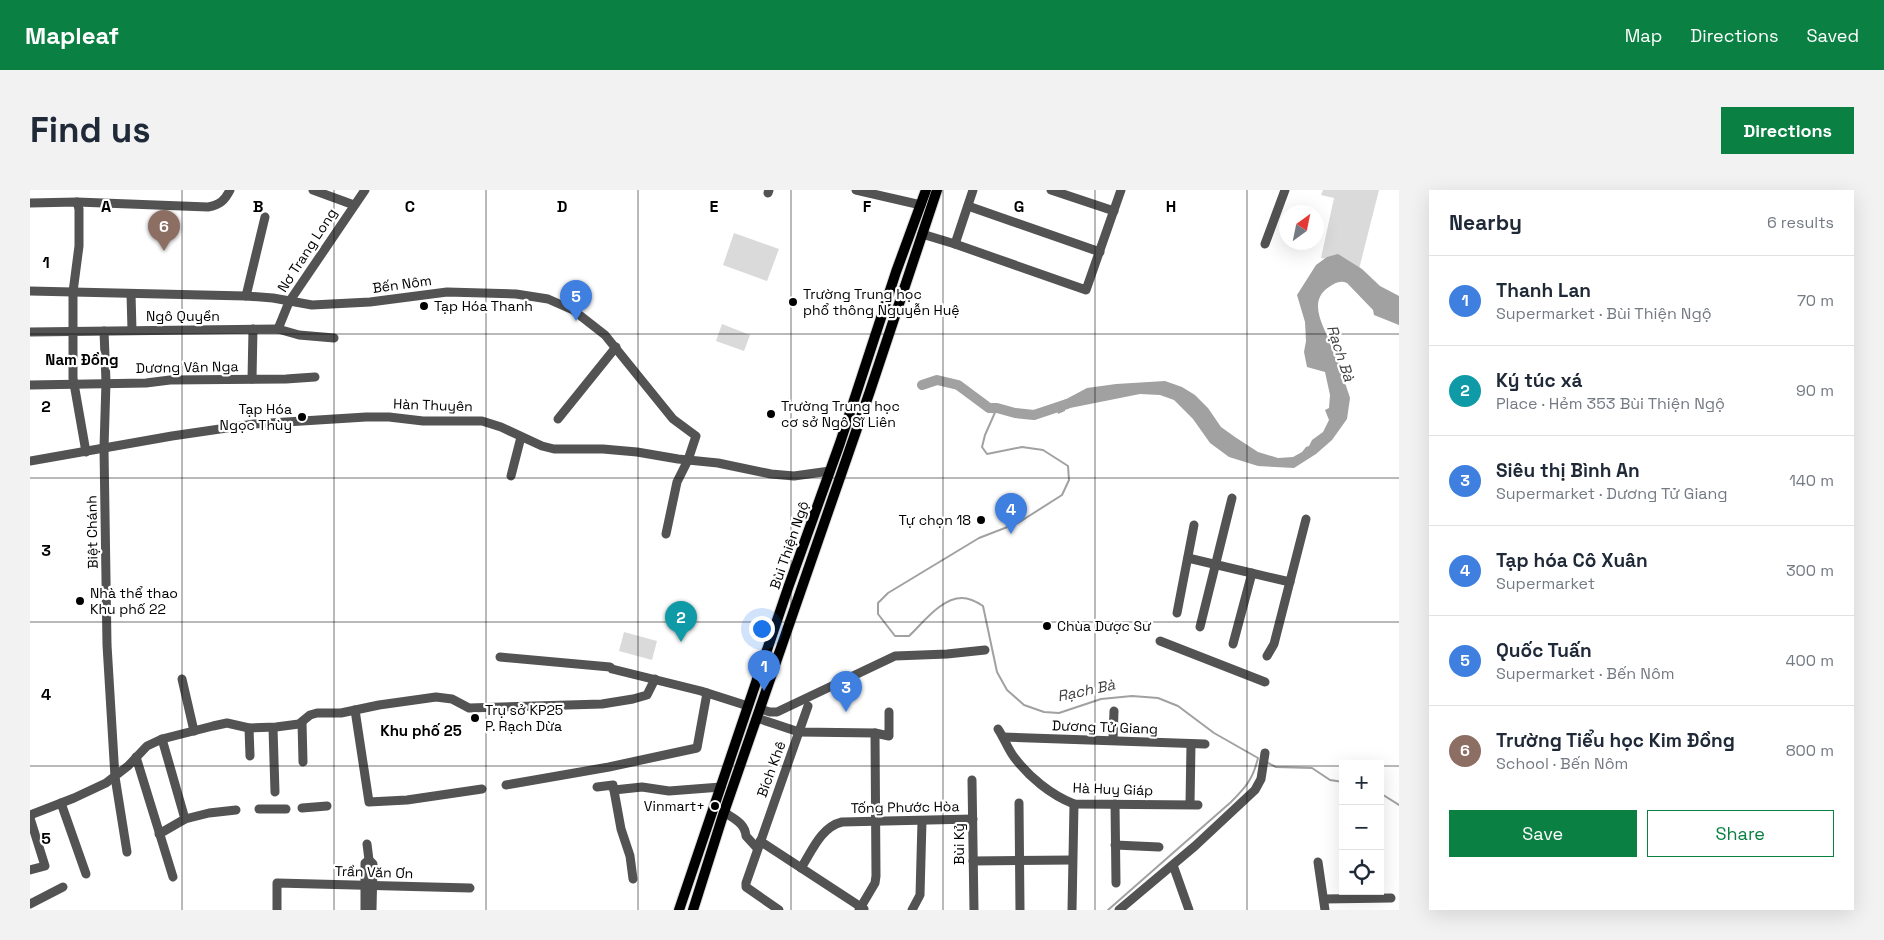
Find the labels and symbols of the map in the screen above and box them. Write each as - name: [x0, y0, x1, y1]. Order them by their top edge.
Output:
- text: A: [101, 196, 111, 217]
- text: B: [253, 196, 263, 217]
- text: C: [405, 196, 415, 217]
- text: D: [557, 196, 567, 217]
- text: E: [710, 196, 719, 217]
- text: F: [863, 196, 872, 217]
- text: G: [1014, 196, 1024, 217]
- text: H: [1166, 196, 1176, 217]
- street label: Nơ Trang Long: [273, 205, 341, 295]
- north arrow: [1279, 205, 1324, 250]
- pin: 6: [148, 210, 180, 251]
- text: 1: [42, 252, 50, 273]
- street label: Bến Nôm: [371, 271, 433, 297]
- pin: 5: [560, 280, 592, 321]
- place label: Trường Trung học phổ thông Nguyễn Huệ: [803, 285, 960, 319]
- marker: Trường Trung học phổ thông Nguyễn Huệ: [787, 296, 799, 308]
- place label: Tạp Hóa Thanh: [434, 297, 533, 315]
- marker: Tạp Hóa Thanh: [418, 300, 430, 312]
- street label: Ngô Quyền: [146, 307, 220, 325]
- water label: Rạch Bà: [1323, 322, 1359, 384]
- district label: Nam Đồng: [45, 350, 119, 369]
- street label: Dương Vân Nga: [135, 357, 239, 377]
- street label: Hàn Thuyên: [393, 395, 473, 415]
- text: 2: [41, 396, 51, 417]
- place label: Trường Trung học cơ sở Ngô Sĩ Liên: [781, 397, 900, 431]
- place label: Tạp Hóa Ngọc Thùy: [220, 400, 292, 434]
- marker: Trường Trung học cơ sở Ngô Sĩ Liên: [765, 408, 777, 420]
- marker: Tạp Hóa Ngọc Thùy: [296, 411, 308, 423]
- pin: 4: [995, 493, 1027, 534]
- street label: Biệt Chánh: [82, 495, 102, 569]
- street label: Bùi Thiện Ngộ: [765, 499, 813, 591]
- place label: Tự chọn 18: [899, 511, 971, 529]
- marker: Tự chọn 18: [975, 514, 987, 526]
- text: 3: [41, 540, 51, 561]
- place label: Nhà thể thao Khu phố 22: [90, 584, 178, 618]
- marker: Nhà thể thao Khu phố 22: [74, 595, 86, 607]
- pin: 2: [665, 601, 697, 642]
- your location: [749, 616, 775, 642]
- place label: Chùa Dược Sư: [1057, 617, 1152, 635]
- marker: Chùa Dược Sư: [1041, 620, 1053, 632]
- pin: 1: [748, 650, 780, 691]
- pin: 3: [830, 671, 862, 712]
- water label: Rạch Bà: [1055, 675, 1117, 705]
- text: 4: [41, 684, 51, 705]
- place label: Trụ sở KP25 P. Rạch Dừa: [485, 701, 563, 735]
- marker: Trụ sở KP25 P. Rạch Dừa: [469, 712, 481, 724]
- street label: Dương Tử Giang: [1052, 716, 1158, 738]
- district label: Khu phố 25: [380, 721, 462, 740]
- street label: Bích Khê: [753, 738, 789, 800]
- street label: Hà Huy Giáp: [1072, 779, 1154, 799]
- place label: Vinmart+: [644, 797, 705, 815]
- street label: Tống Phước Hòa: [850, 797, 960, 817]
- marker: Vinmart+: [709, 800, 721, 812]
- street label: Bùi Kỷ: [950, 823, 968, 865]
- text: 5: [41, 828, 51, 849]
- street label: Trần Văn Ơn: [334, 862, 414, 882]

